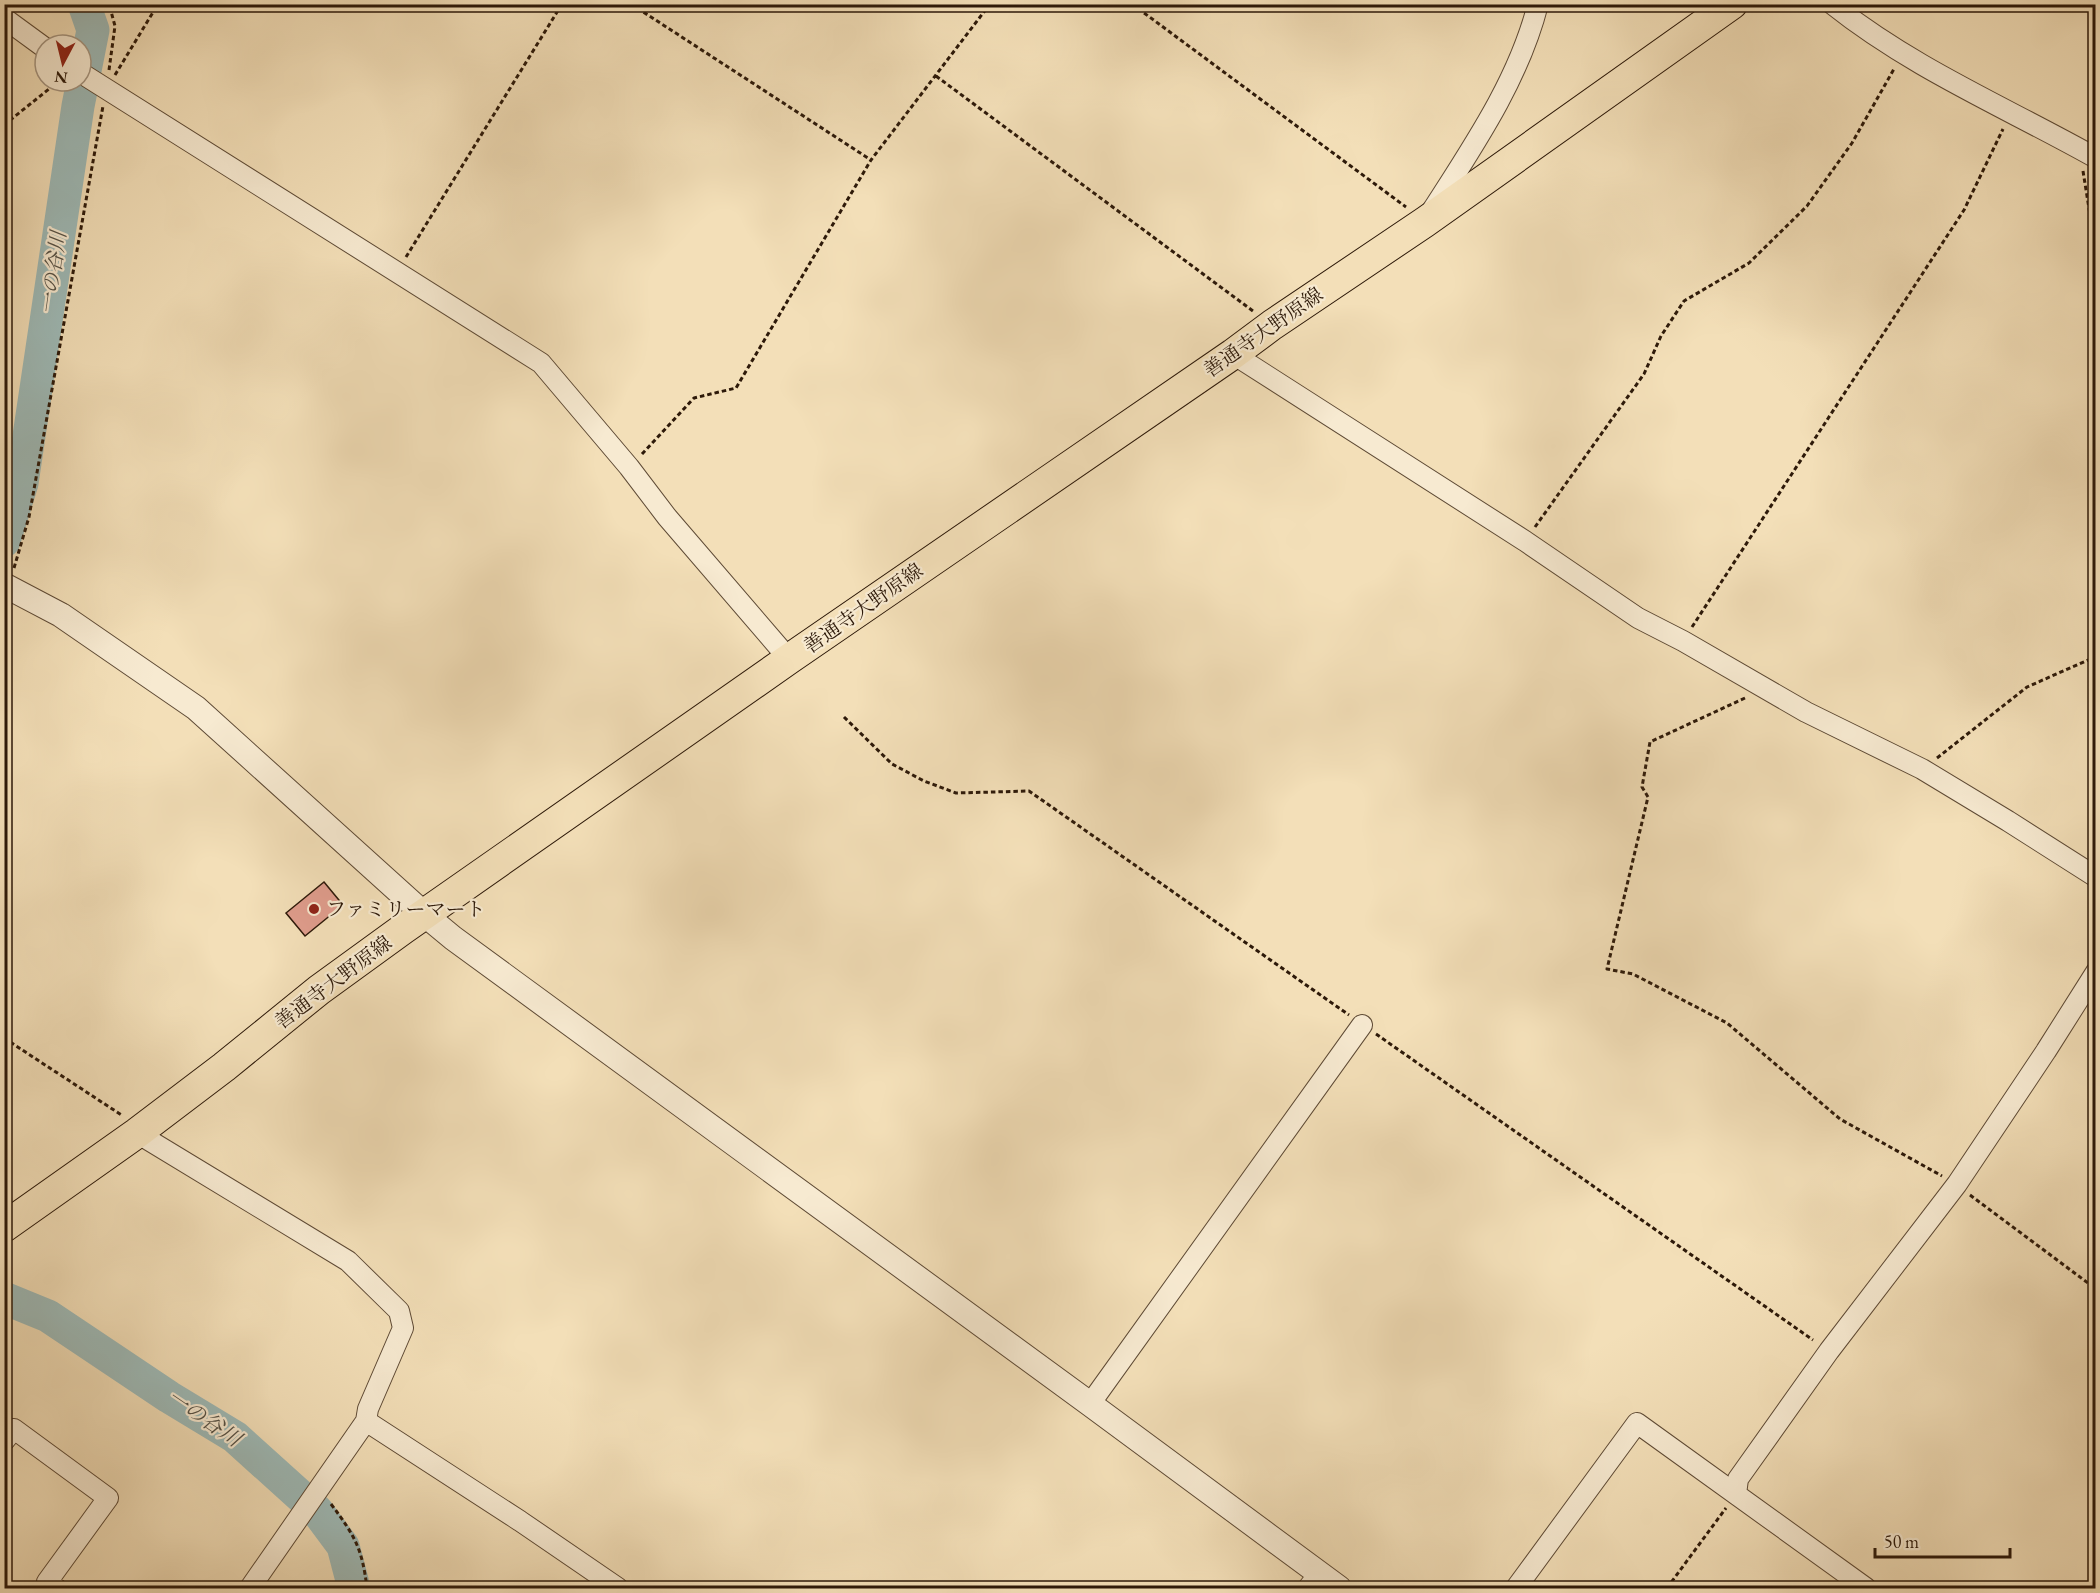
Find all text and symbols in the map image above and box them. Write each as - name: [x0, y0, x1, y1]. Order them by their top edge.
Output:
- north arrow: [33, 33, 93, 93]
- text: N: [53, 66, 69, 89]
- water label: 一の谷川: [33, 227, 72, 316]
- street label: 善通寺大野原線: [1198, 281, 1328, 383]
- street label: 善通寺大野原線: [798, 557, 928, 659]
- place label: ファミリーマート: [326, 896, 486, 922]
- marker: ファミリーマート: [307, 902, 321, 916]
- street label: 善通寺大野原線: [269, 929, 397, 1035]
- water label: 一の谷川: [162, 1383, 248, 1453]
- scale bar: [1875, 1521, 2010, 1559]
- text: 50 m: [1884, 1530, 1919, 1553]

